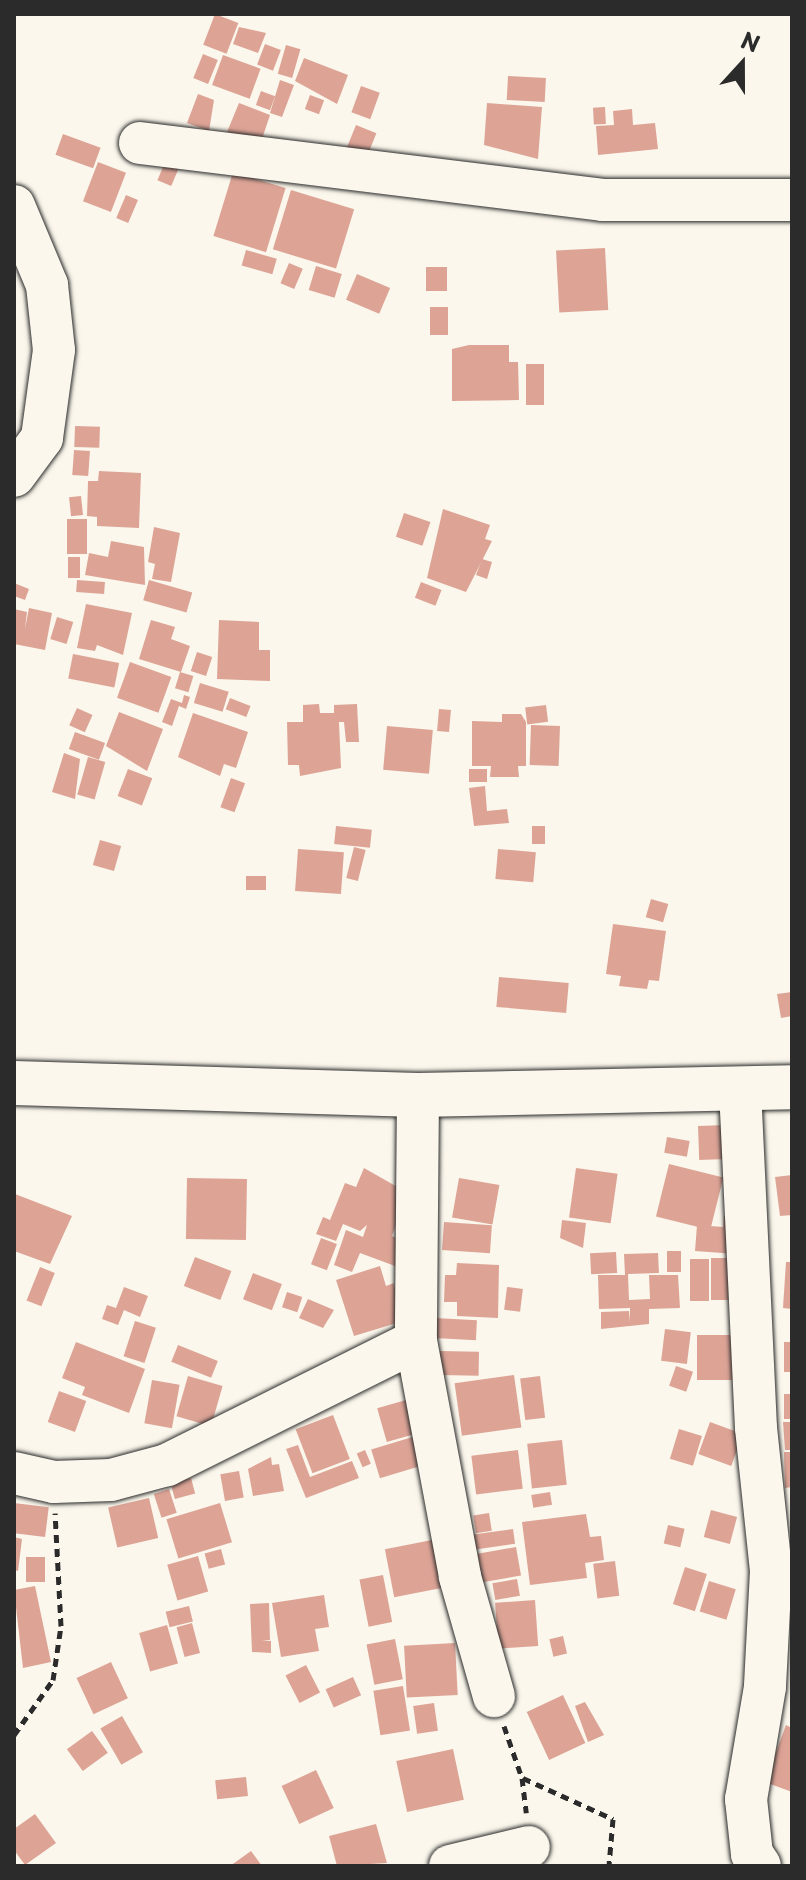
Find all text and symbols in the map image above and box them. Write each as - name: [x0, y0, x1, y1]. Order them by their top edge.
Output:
- text: N: [737, 23, 765, 60]
- north arrow: [702, 24, 782, 104]

